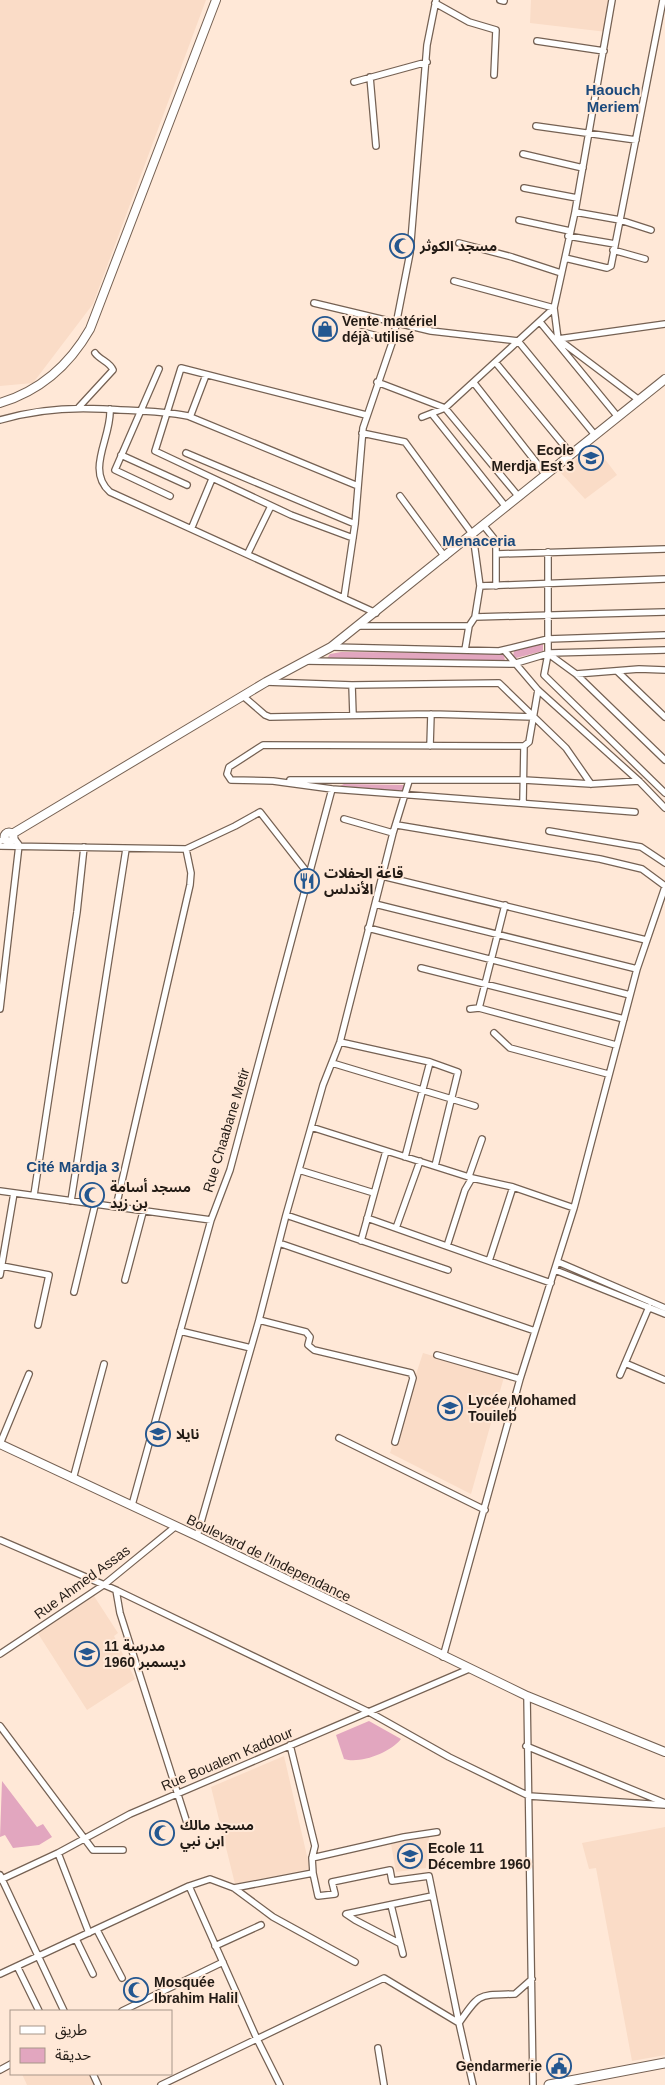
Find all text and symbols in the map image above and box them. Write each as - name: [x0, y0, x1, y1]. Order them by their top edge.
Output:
- district label: Haouch Meriem: [585, 81, 641, 115]
- mosque icon: مسجد الكوثر: [389, 233, 415, 259]
- place label: مسجد الكوثر: [419, 238, 497, 255]
- place label: Vente matériel déjà utilisé: [342, 313, 437, 345]
- shop icon: Vente matériel déjà utilisé: [312, 316, 338, 342]
- place label: Ecole Merdja Est 3: [492, 442, 574, 474]
- school or university icon: Ecole Merdja Est 3: [578, 445, 604, 471]
- district label: Menaceria: [442, 532, 516, 549]
- place label: قاعة الحفلات الأندلس: [324, 865, 403, 897]
- restaurant icon: قاعة الحفلات الأندلس: [294, 868, 320, 894]
- street label: Rue Chaabane Metir: [199, 1066, 253, 1194]
- district label: Cité Mardja 3: [26, 1158, 120, 1175]
- place label: مسجد أسامة بن زيد: [110, 1178, 191, 1212]
- mosque icon: مسجد أسامة بن زيد: [79, 1182, 105, 1208]
- place label: Lycée Mohamed Touileb: [468, 1392, 576, 1424]
- school or university icon: Lycée Mohamed Touileb: [437, 1395, 463, 1421]
- school or university icon: نايلا: [145, 1421, 171, 1447]
- place label: نايلا: [176, 1426, 199, 1442]
- street label: Boulevard de l'Independance: [184, 1511, 354, 1605]
- street label: Rue Ahmed Assas: [31, 1542, 133, 1622]
- place label: مدرسة 11 ديسمبر 1960: [104, 1638, 186, 1671]
- school or university icon: مدرسة 11 ديسمبر 1960: [74, 1641, 100, 1667]
- street label: Rue Boualem Kaddour: [159, 1724, 296, 1794]
- place label: مسجد مالك ابن نبي: [180, 1817, 254, 1852]
- mosque icon: مسجد مالك ابن نبي: [149, 1820, 175, 1846]
- place label: Ecole 11 Décembre 1960: [428, 1840, 531, 1872]
- school or university icon: Ecole 11 Décembre 1960: [397, 1843, 423, 1869]
- place label: Mosquée Ibrahim Halil: [154, 1974, 238, 2006]
- mosque icon: Mosquée Ibrahim Halil: [123, 1977, 149, 2003]
- legend: [10, 2010, 172, 2075]
- text: طريق: [55, 2021, 87, 2040]
- text: حديقة: [55, 2046, 91, 2063]
- public building icon: Gendarmerie: [546, 2053, 572, 2079]
- place label: Gendarmerie: [456, 2058, 542, 2074]

